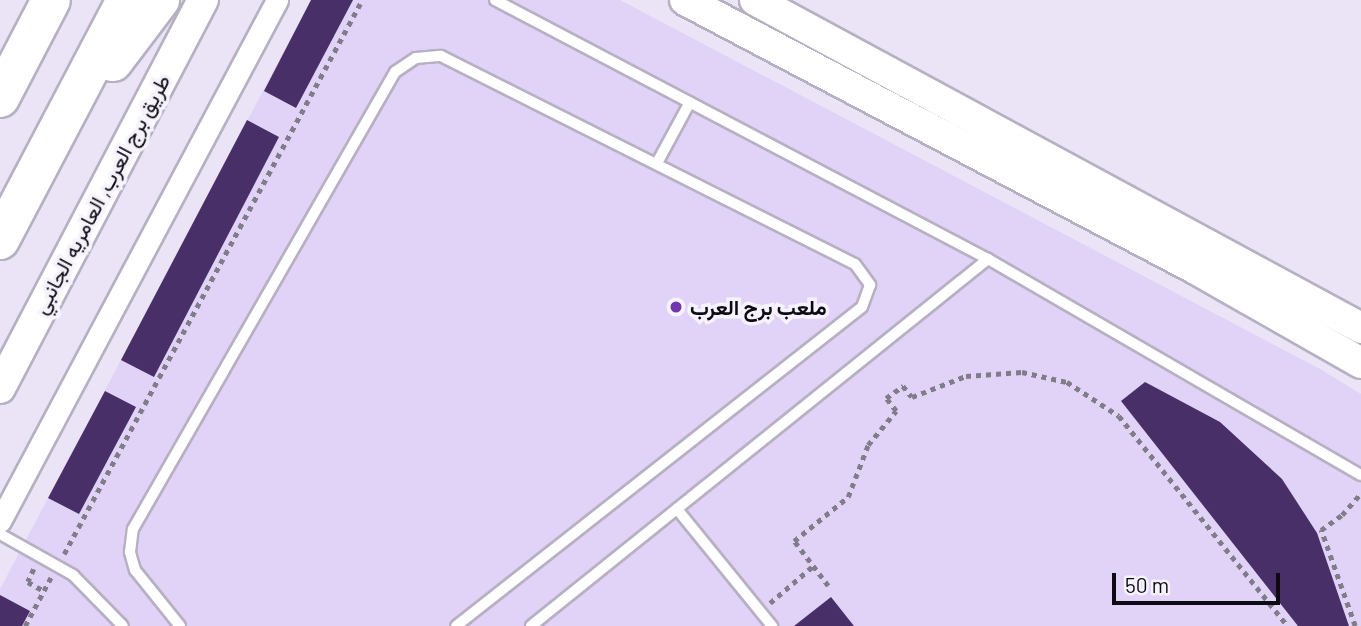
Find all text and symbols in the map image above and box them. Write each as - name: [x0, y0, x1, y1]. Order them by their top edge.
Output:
- street label: طريق برج العرب, العامريه الجانبي: [27, 70, 175, 318]
- place label: ملعب برج العرب: [690, 294, 827, 320]
- marker: ملعب برج العرب: [668, 299, 684, 315]
- scale bar: [1116, 560, 1284, 604]
- text: 50 m: [1125, 572, 1169, 597]

